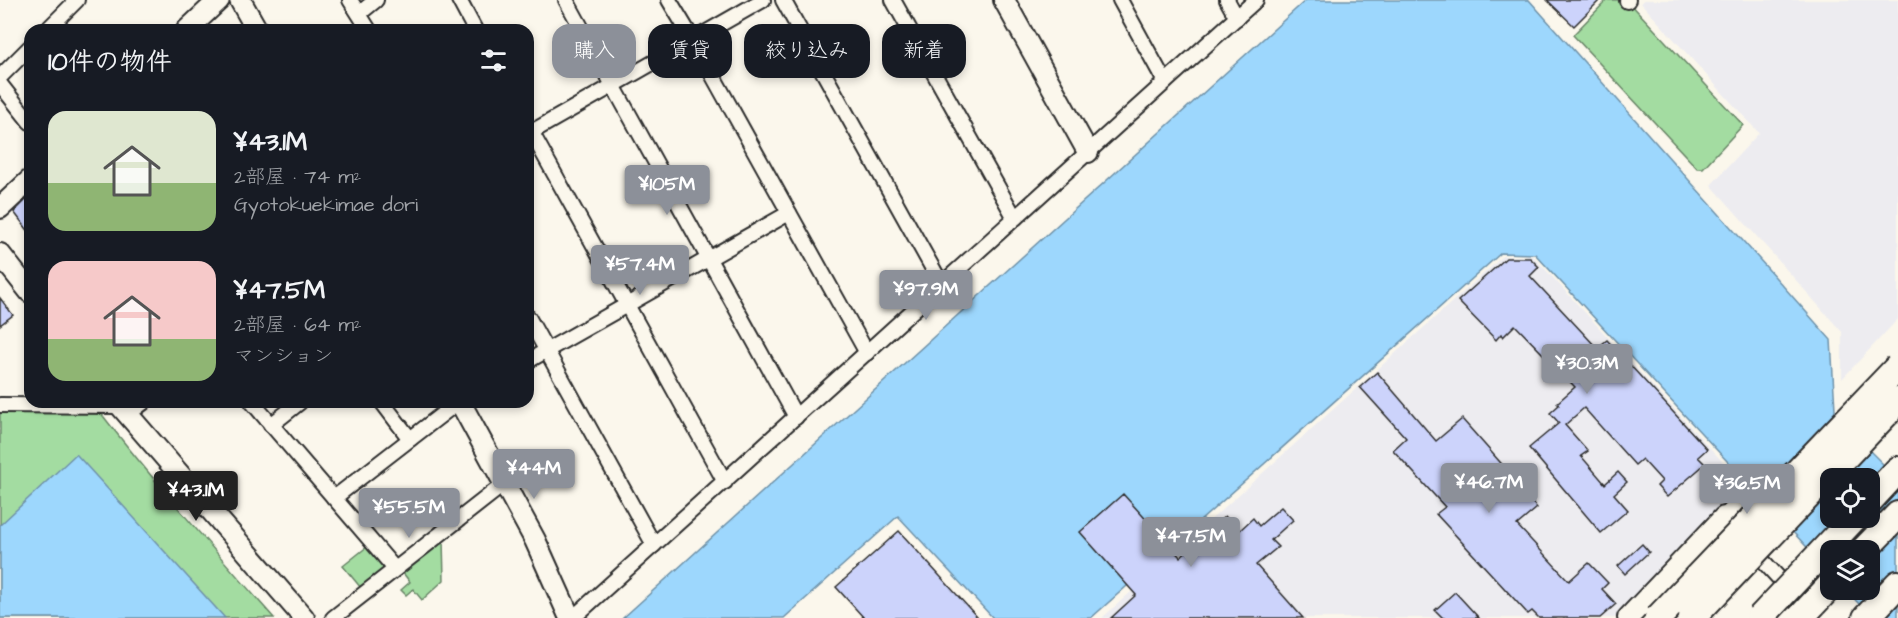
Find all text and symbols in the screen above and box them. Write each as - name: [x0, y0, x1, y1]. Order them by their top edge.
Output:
- chip: 購入: [552, 24, 636, 78]
- chip: 賃貸: [648, 24, 732, 78]
- chip: 絞り込み: [744, 24, 870, 78]
- chip: 新着: [882, 24, 966, 78]
- text: 10件の物件: [48, 44, 172, 80]
- icon: filters: [477, 44, 510, 77]
- text: ¥43.1M: [234, 124, 307, 160]
- icon: home: [96, 135, 168, 207]
- text: 2部屋 · 74 m²: [234, 163, 361, 191]
- pin: ¥105M: [625, 165, 709, 216]
- text: ¥105M: [639, 170, 695, 198]
- text: Gyotokuekimae dori: [234, 191, 418, 219]
- pin: ¥57.4M: [591, 245, 689, 296]
- text: ¥57.4M: [605, 250, 675, 278]
- pin: ¥97.9M: [877, 270, 975, 321]
- text: ¥47.5M: [234, 272, 325, 308]
- text: ¥97.9M: [893, 275, 959, 303]
- icon: home: [96, 285, 168, 357]
- text: 2部屋 · 64 m²: [234, 311, 362, 339]
- text: マンション: [234, 342, 333, 370]
- pin: ¥30.3M: [1538, 344, 1636, 395]
- text: ¥30.3M: [1555, 349, 1619, 377]
- pin: ¥44M: [498, 449, 570, 500]
- text: ¥44M: [507, 454, 561, 482]
- pin: ¥46.7M: [1440, 463, 1538, 514]
- pin: ¥36.5M: [1698, 464, 1796, 515]
- text: ¥46.7M: [1455, 468, 1523, 496]
- map controls: [1820, 468, 1880, 600]
- button: locate: [1820, 468, 1880, 528]
- text: ¥36.5M: [1714, 469, 1780, 497]
- pin: ¥43.1M: [147, 471, 245, 522]
- text: ¥43.1M: [168, 476, 224, 504]
- pin: ¥55.5M: [360, 488, 458, 539]
- text: ¥55.5M: [373, 493, 445, 521]
- pin: ¥47.5M: [1142, 517, 1240, 568]
- text: ¥47.5M: [1156, 522, 1226, 550]
- button: layers: [1820, 540, 1880, 600]

